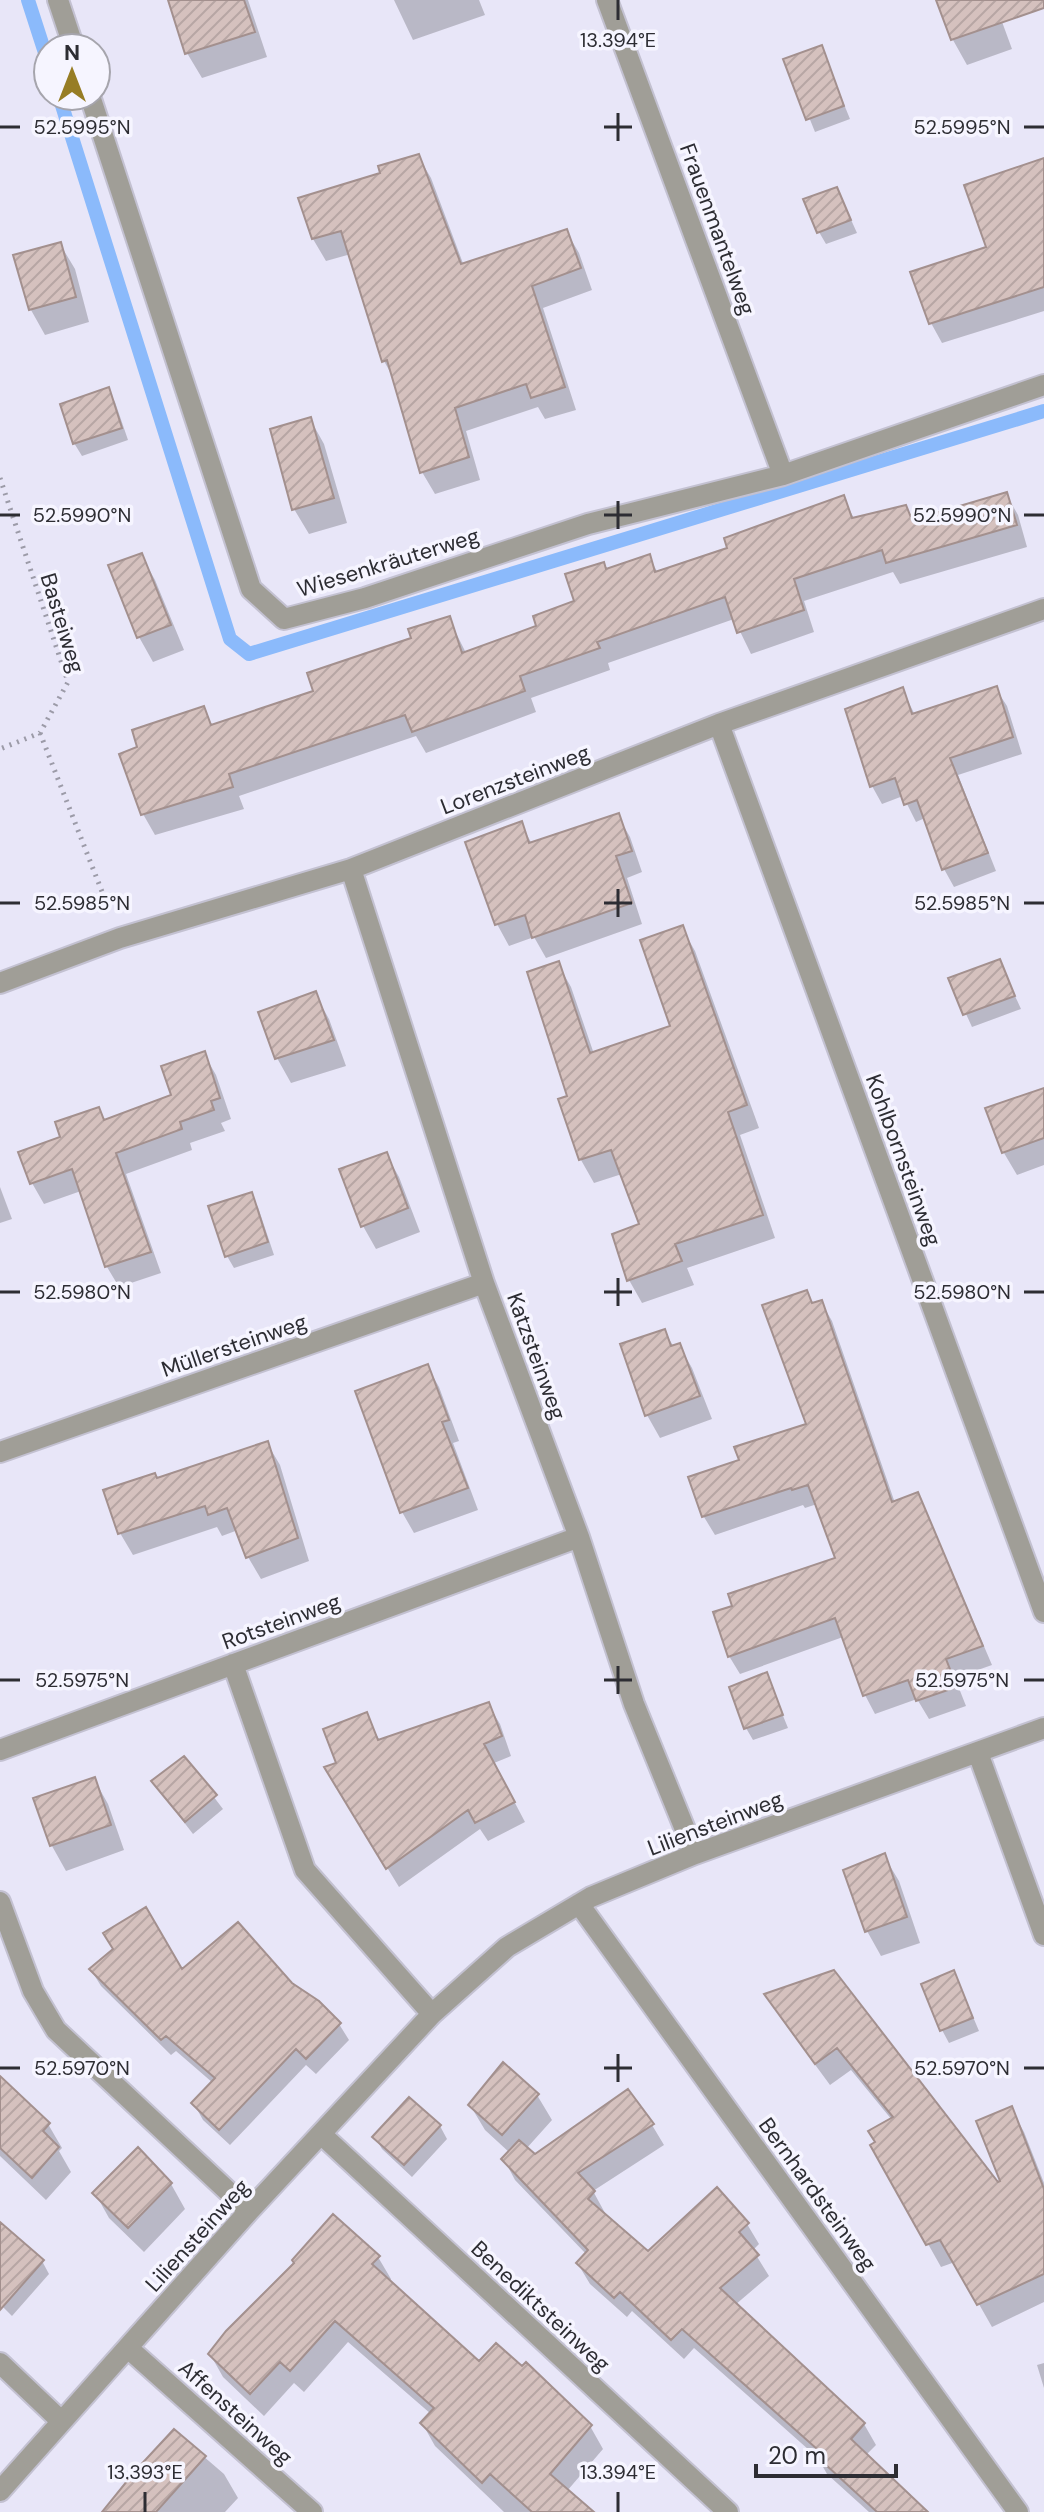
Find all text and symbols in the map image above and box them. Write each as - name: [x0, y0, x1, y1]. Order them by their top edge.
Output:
- text: 13.394°E: [580, 27, 656, 53]
- north arrow: [32, 32, 112, 112]
- text: N: [64, 38, 80, 67]
- text: 52.5995°N: [34, 114, 130, 140]
- text: 52.5995°N: [914, 114, 1010, 140]
- street label: Frauenmantelweg: [673, 139, 762, 319]
- text: 52.5990°N: [33, 502, 131, 528]
- text: 52.5990°N: [913, 502, 1011, 528]
- street label: Wiesenkräuterweg: [293, 521, 483, 604]
- street label: Basteiweg: [34, 570, 91, 677]
- street label: Lorenzsteinweg: [436, 738, 594, 821]
- text: 52.5985°N: [34, 890, 130, 916]
- text: 52.5985°N: [914, 890, 1010, 916]
- street label: Kohlbornsteinweg: [859, 1070, 948, 1250]
- text: 52.5980°N: [33, 1279, 131, 1305]
- text: 52.5980°N: [913, 1279, 1011, 1305]
- street label: Katzsteinweg: [500, 1289, 573, 1424]
- street label: Müllersteinweg: [158, 1307, 311, 1384]
- street label: Rotsteinweg: [218, 1587, 344, 1656]
- text: 52.5975°N: [35, 1667, 129, 1693]
- text: 52.5975°N: [915, 1667, 1009, 1693]
- street label: Liliensteinweg: [643, 1784, 787, 1863]
- text: 52.5970°N: [34, 2055, 130, 2081]
- text: 52.5970°N: [914, 2055, 1010, 2081]
- street label: Bernhardsteinweg: [752, 2112, 883, 2277]
- street label: Liliensteinweg: [139, 2173, 256, 2298]
- street label: Benediktsteinweg: [465, 2234, 616, 2378]
- street label: Affensteinweg: [172, 2353, 299, 2471]
- scale bar: [756, 2428, 896, 2478]
- text: 20 m: [768, 2440, 826, 2471]
- text: 13.393°E: [107, 2459, 183, 2485]
- text: 13.394°E: [580, 2459, 656, 2485]

